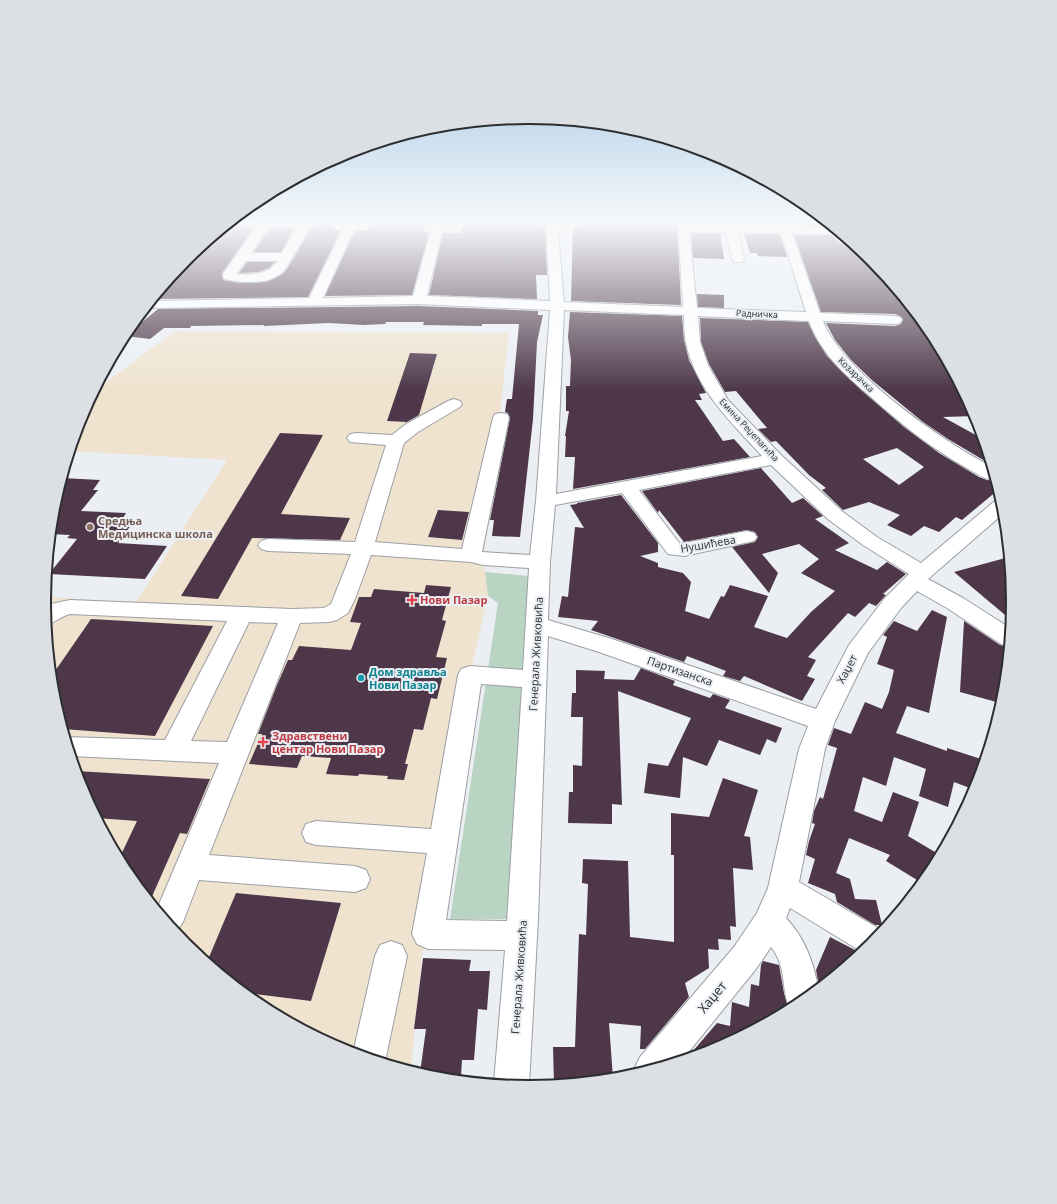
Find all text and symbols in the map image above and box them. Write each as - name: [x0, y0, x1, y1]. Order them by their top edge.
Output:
- street label: Радничка: [736, 306, 778, 321]
- street label: Козарачка: [835, 354, 877, 395]
- street label: Емина Реџепагића: [717, 395, 782, 464]
- place label: Средња Медицинска школа: [98, 513, 213, 541]
- marker: Средња Медицинска школа: [85, 522, 95, 532]
- street label: Нушићева: [679, 531, 737, 556]
- place label: Нови Пазар: [420, 592, 488, 607]
- marker: Нови Пазар: [407, 595, 417, 605]
- street label: Генерала Живковића: [525, 597, 546, 711]
- street label: Партизанска: [645, 652, 715, 689]
- street label: Хаџет: [833, 652, 860, 686]
- place label: Дом здравља Нови Пазар: [369, 664, 447, 692]
- marker: Дом здравља Нови Пазар: [356, 673, 366, 683]
- place label: Здравствени центар Нови Пазар: [272, 728, 383, 756]
- marker: Здравствени центар Нови Пазар: [257, 736, 269, 748]
- street label: Генерала Живковића: [507, 919, 530, 1034]
- street label: Хаџет: [693, 977, 731, 1017]

